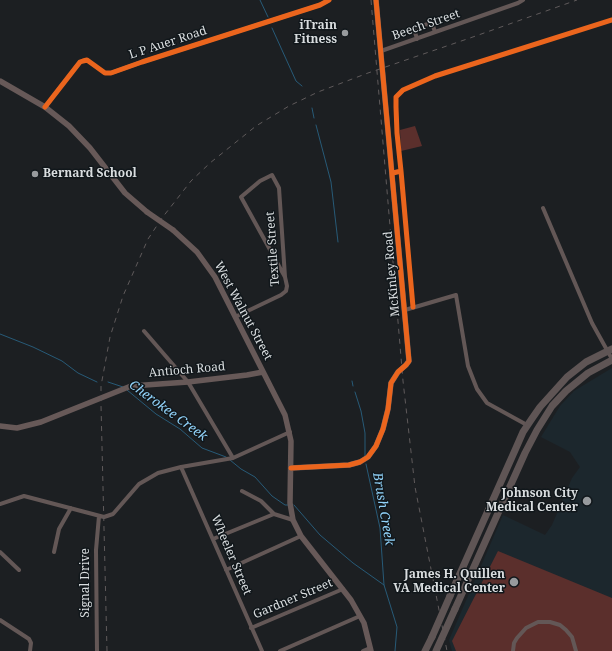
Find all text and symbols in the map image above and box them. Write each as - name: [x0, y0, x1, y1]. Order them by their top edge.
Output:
- street label: Beech Street: [390, 7, 462, 43]
- place label: iTrain Fitness: [294, 19, 337, 47]
- street label: L P Auer Road: [127, 24, 209, 62]
- marker: iTrain Fitness: [340, 28, 350, 38]
- place label: Bernard School: [43, 167, 137, 181]
- marker: Bernard School: [30, 169, 40, 179]
- street label: Textile Street: [263, 211, 283, 287]
- street label: McKinley Road: [381, 230, 403, 318]
- street label: West Walnut Street: [211, 259, 275, 363]
- street label: Antioch Road: [148, 359, 226, 381]
- water label: Cherokee Creek: [126, 377, 210, 445]
- water label: Brush Creek: [369, 471, 397, 547]
- place label: Johnson City Medical Center: [486, 487, 578, 515]
- marker: Johnson City Medical Center: [581, 495, 593, 507]
- street label: Wheeler Street: [208, 513, 254, 597]
- street label: Signal Drive: [79, 548, 93, 618]
- place label: James H. Quillen VA Medical Center: [393, 568, 505, 596]
- street label: Gardner Street: [251, 576, 335, 622]
- marker: James H. Quillen VA Medical Center: [508, 576, 520, 588]

